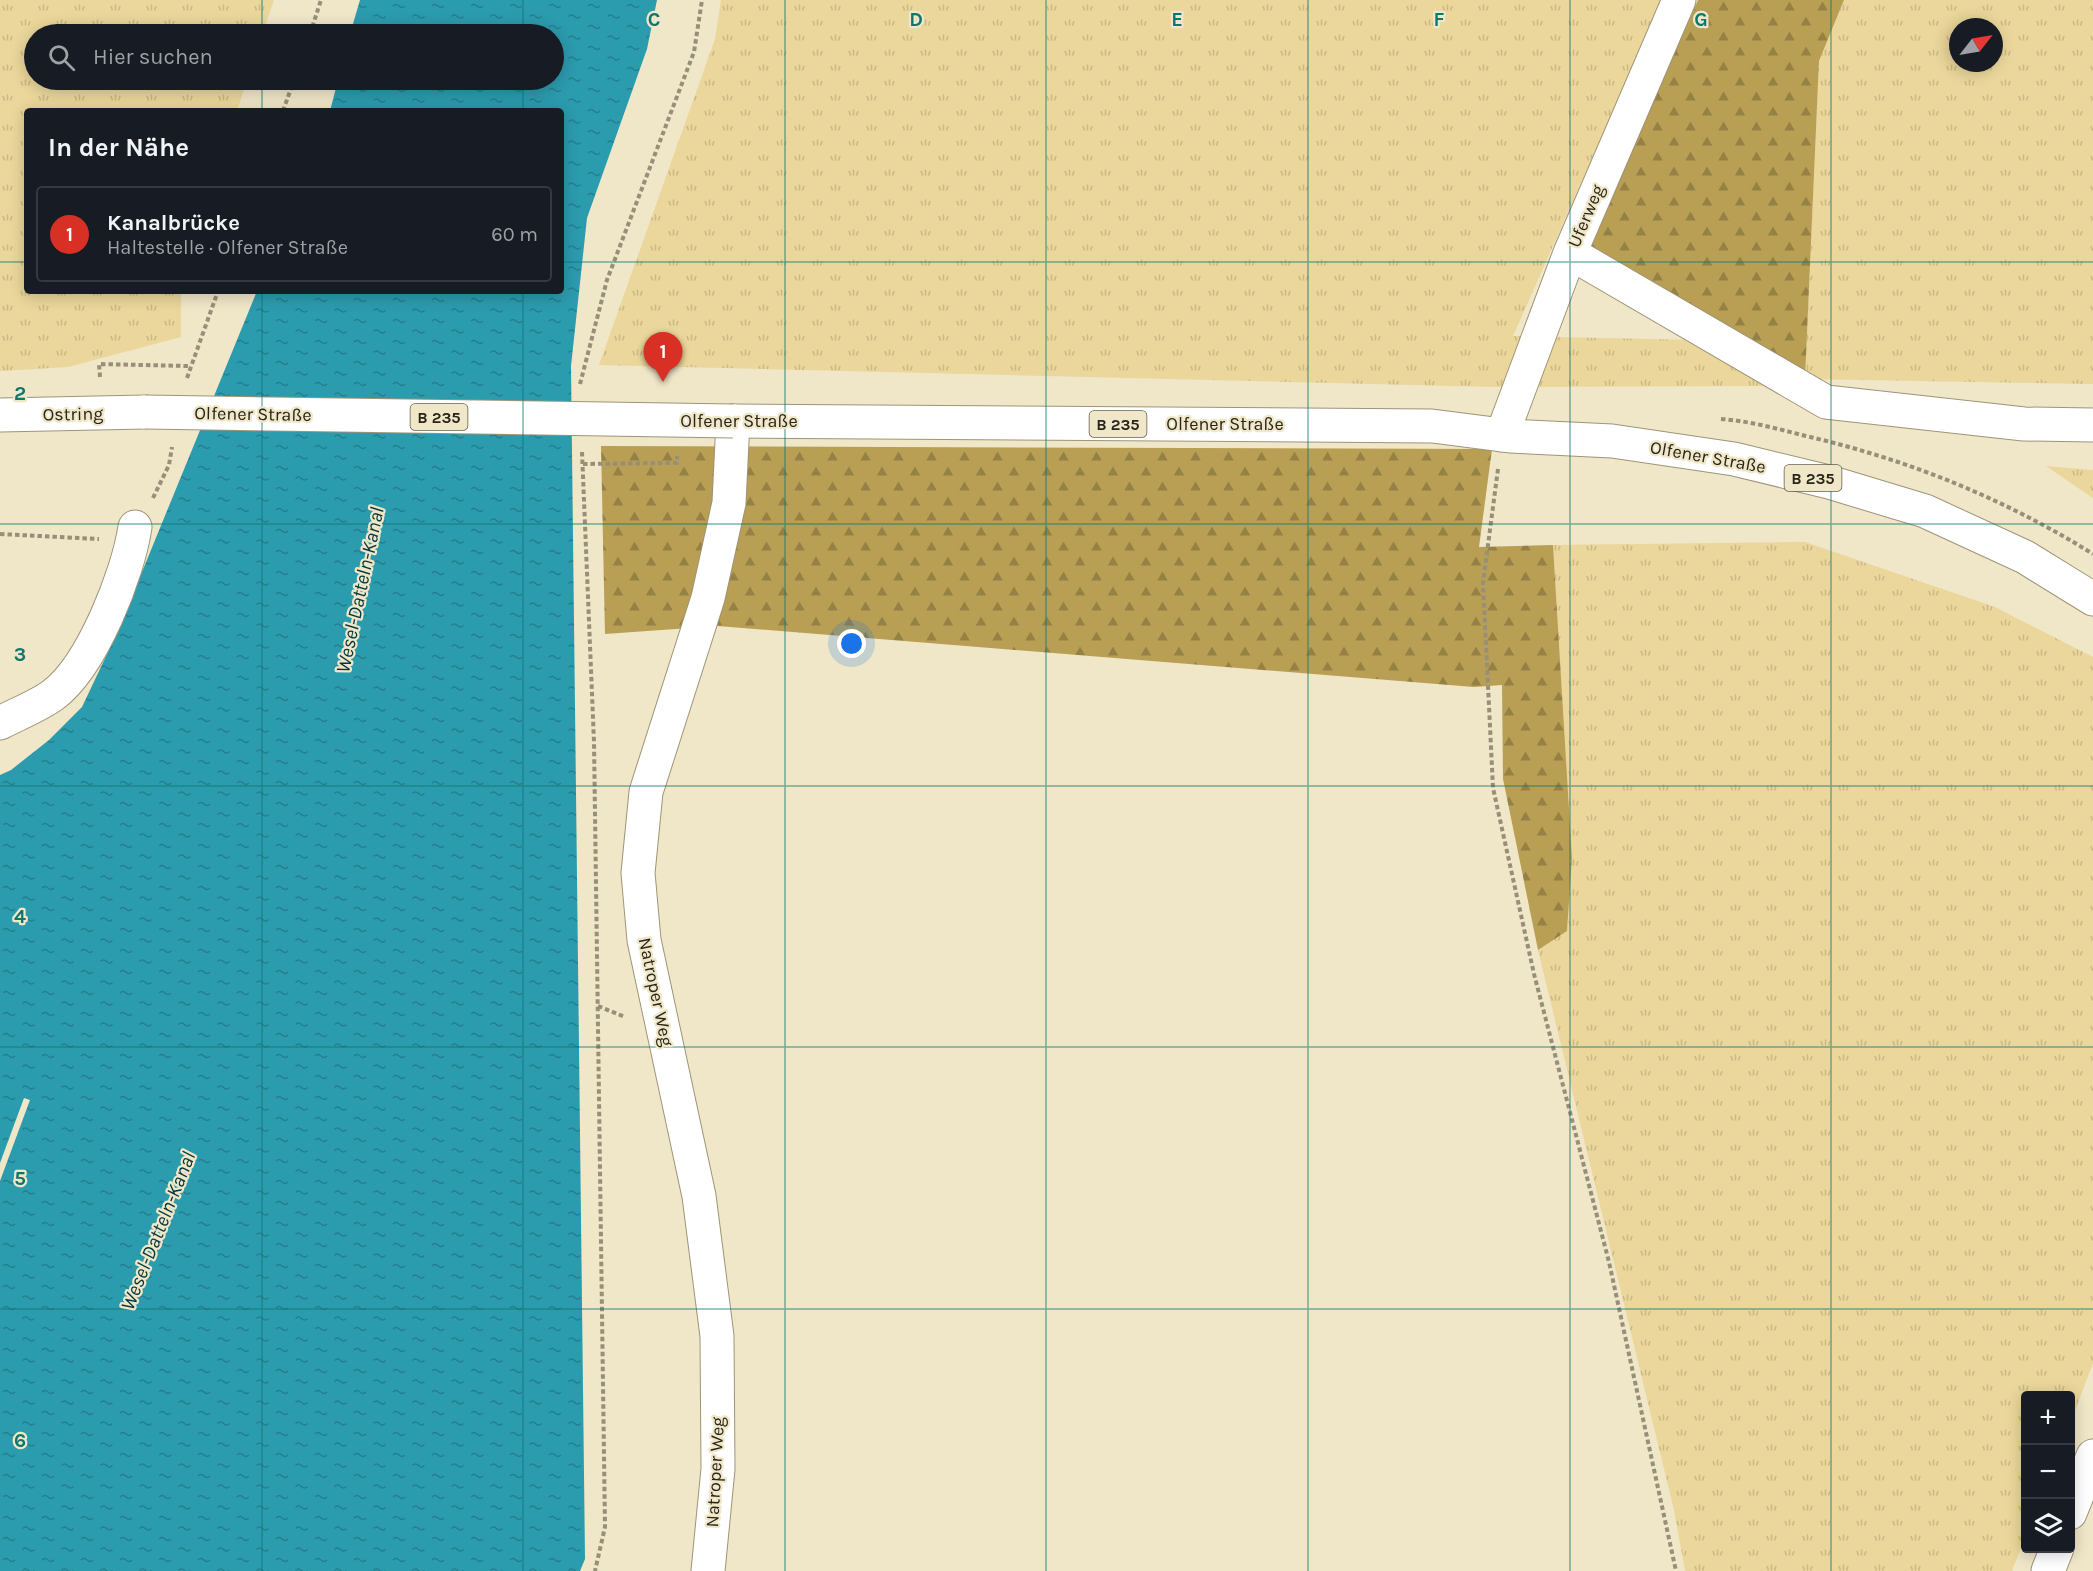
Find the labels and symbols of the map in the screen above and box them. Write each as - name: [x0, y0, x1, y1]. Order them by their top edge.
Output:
- text: C: [648, 8, 660, 31]
- text: D: [909, 8, 923, 31]
- text: E: [1171, 8, 1183, 31]
- text: F: [1434, 8, 1445, 31]
- text: G: [1694, 8, 1708, 31]
- north arrow: [1949, 18, 2003, 72]
- street label: Uferweg: [1563, 181, 1609, 251]
- pin: 1: [644, 332, 682, 382]
- text: 2: [14, 382, 26, 405]
- street label: Ostring: [42, 402, 104, 426]
- street label: Olfener Straße: [194, 402, 312, 426]
- road number: B 235: [410, 404, 468, 430]
- street label: Olfener Straße: [680, 410, 798, 432]
- road number: B 235: [1090, 411, 1146, 437]
- street label: Olfener Straße: [1166, 413, 1284, 435]
- street label: Olfener Straße: [1648, 436, 1768, 478]
- road number: B 235: [1784, 465, 1842, 491]
- water label: Wesel-Datteln-Kanal: [331, 505, 389, 675]
- your location: [837, 629, 866, 658]
- text: 3: [14, 643, 26, 666]
- text: 4: [14, 905, 26, 928]
- street label: Natroper Weg: [634, 936, 678, 1048]
- water label: Wesel-Datteln-Kanal: [116, 1148, 200, 1314]
- text: 5: [14, 1167, 26, 1190]
- street label: Natroper Weg: [701, 1416, 729, 1528]
- text: 6: [14, 1429, 26, 1452]

